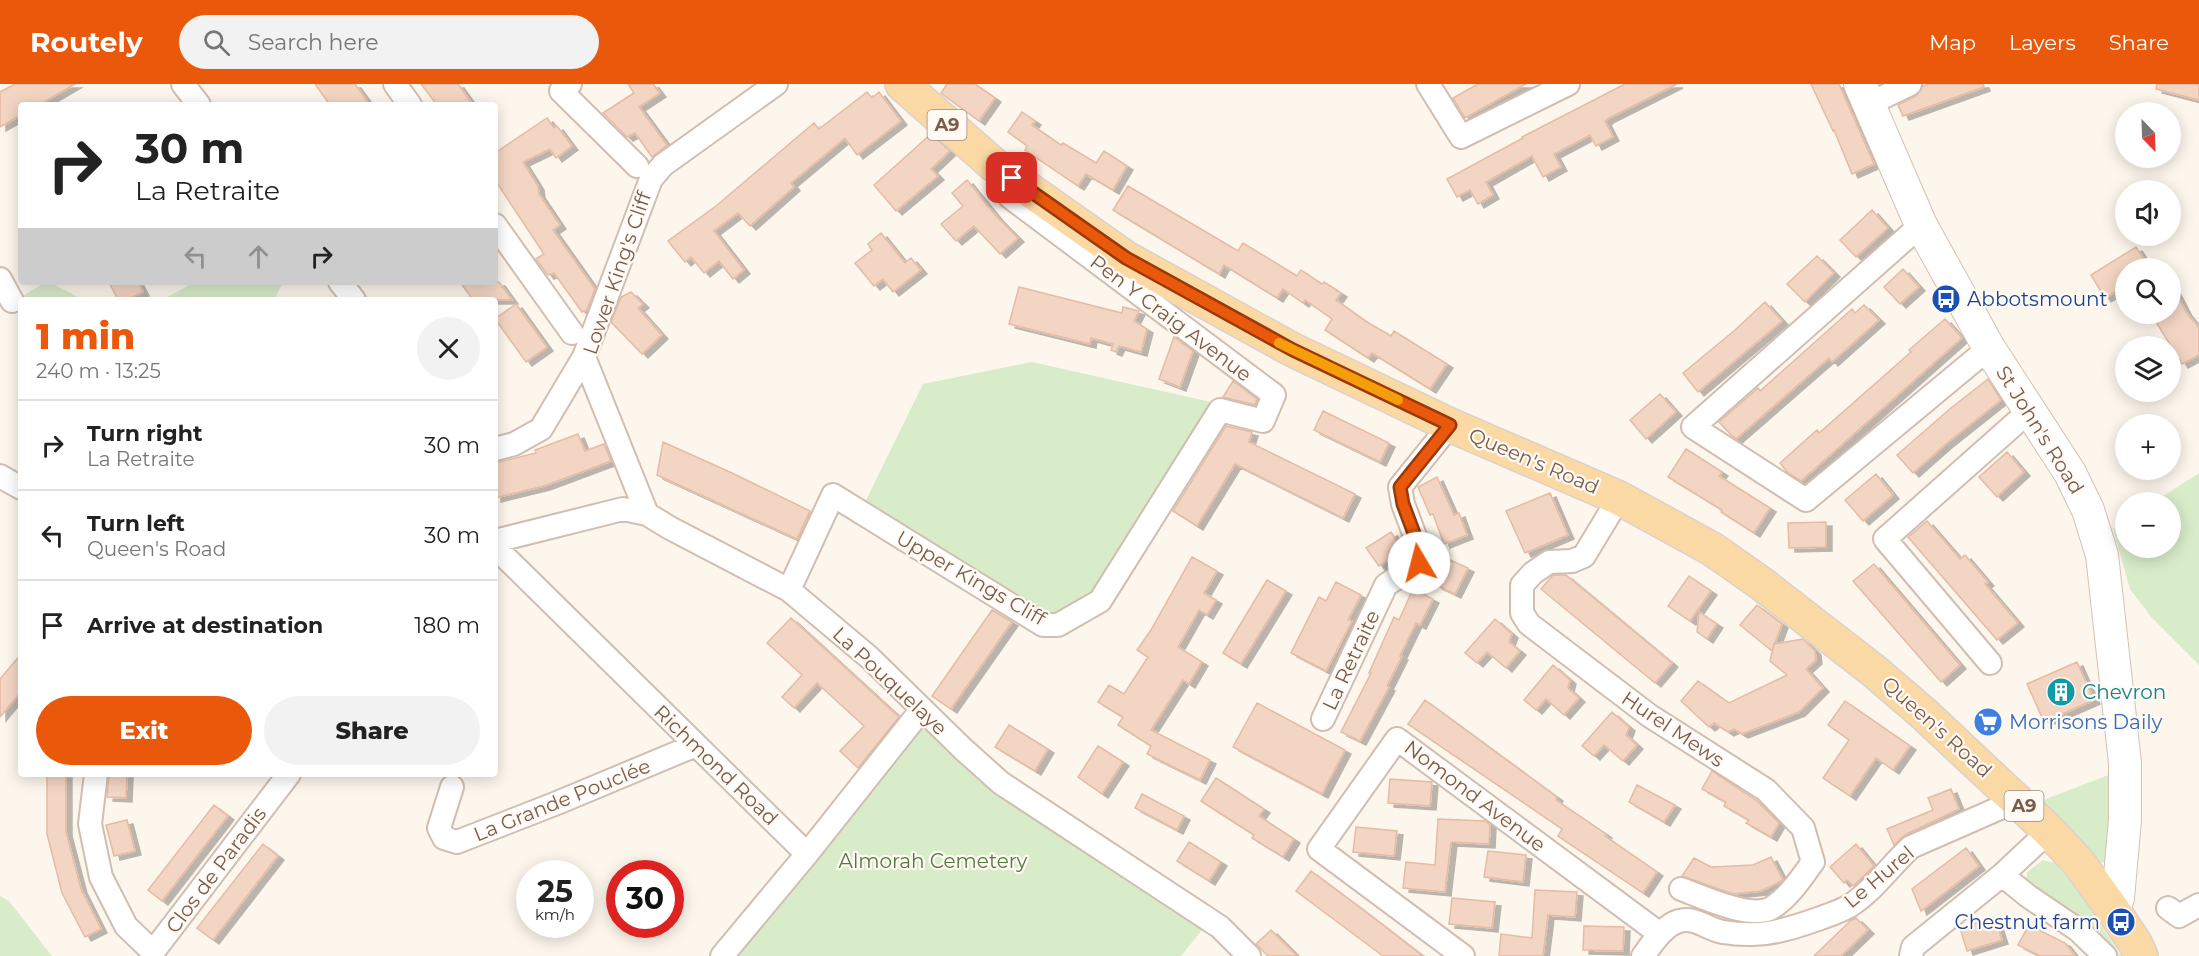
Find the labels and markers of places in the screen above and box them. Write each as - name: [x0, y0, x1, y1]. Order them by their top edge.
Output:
- pin: [986, 152, 1037, 203]
- bus stop icon: Abbotsmount: [1930, 283, 1962, 315]
- place label: Abbotsmount: [1967, 287, 2108, 311]
- building icon: Chevron: [2045, 676, 2077, 708]
- place label: Chevron: [2082, 680, 2166, 704]
- supermarket icon: Morrisons Daily: [1972, 706, 2004, 738]
- place label: Morrisons Daily: [2009, 710, 2163, 734]
- bus stop icon: Chestnut farm: [2105, 906, 2137, 938]
- place label: Chestnut farm: [1955, 910, 2100, 934]

